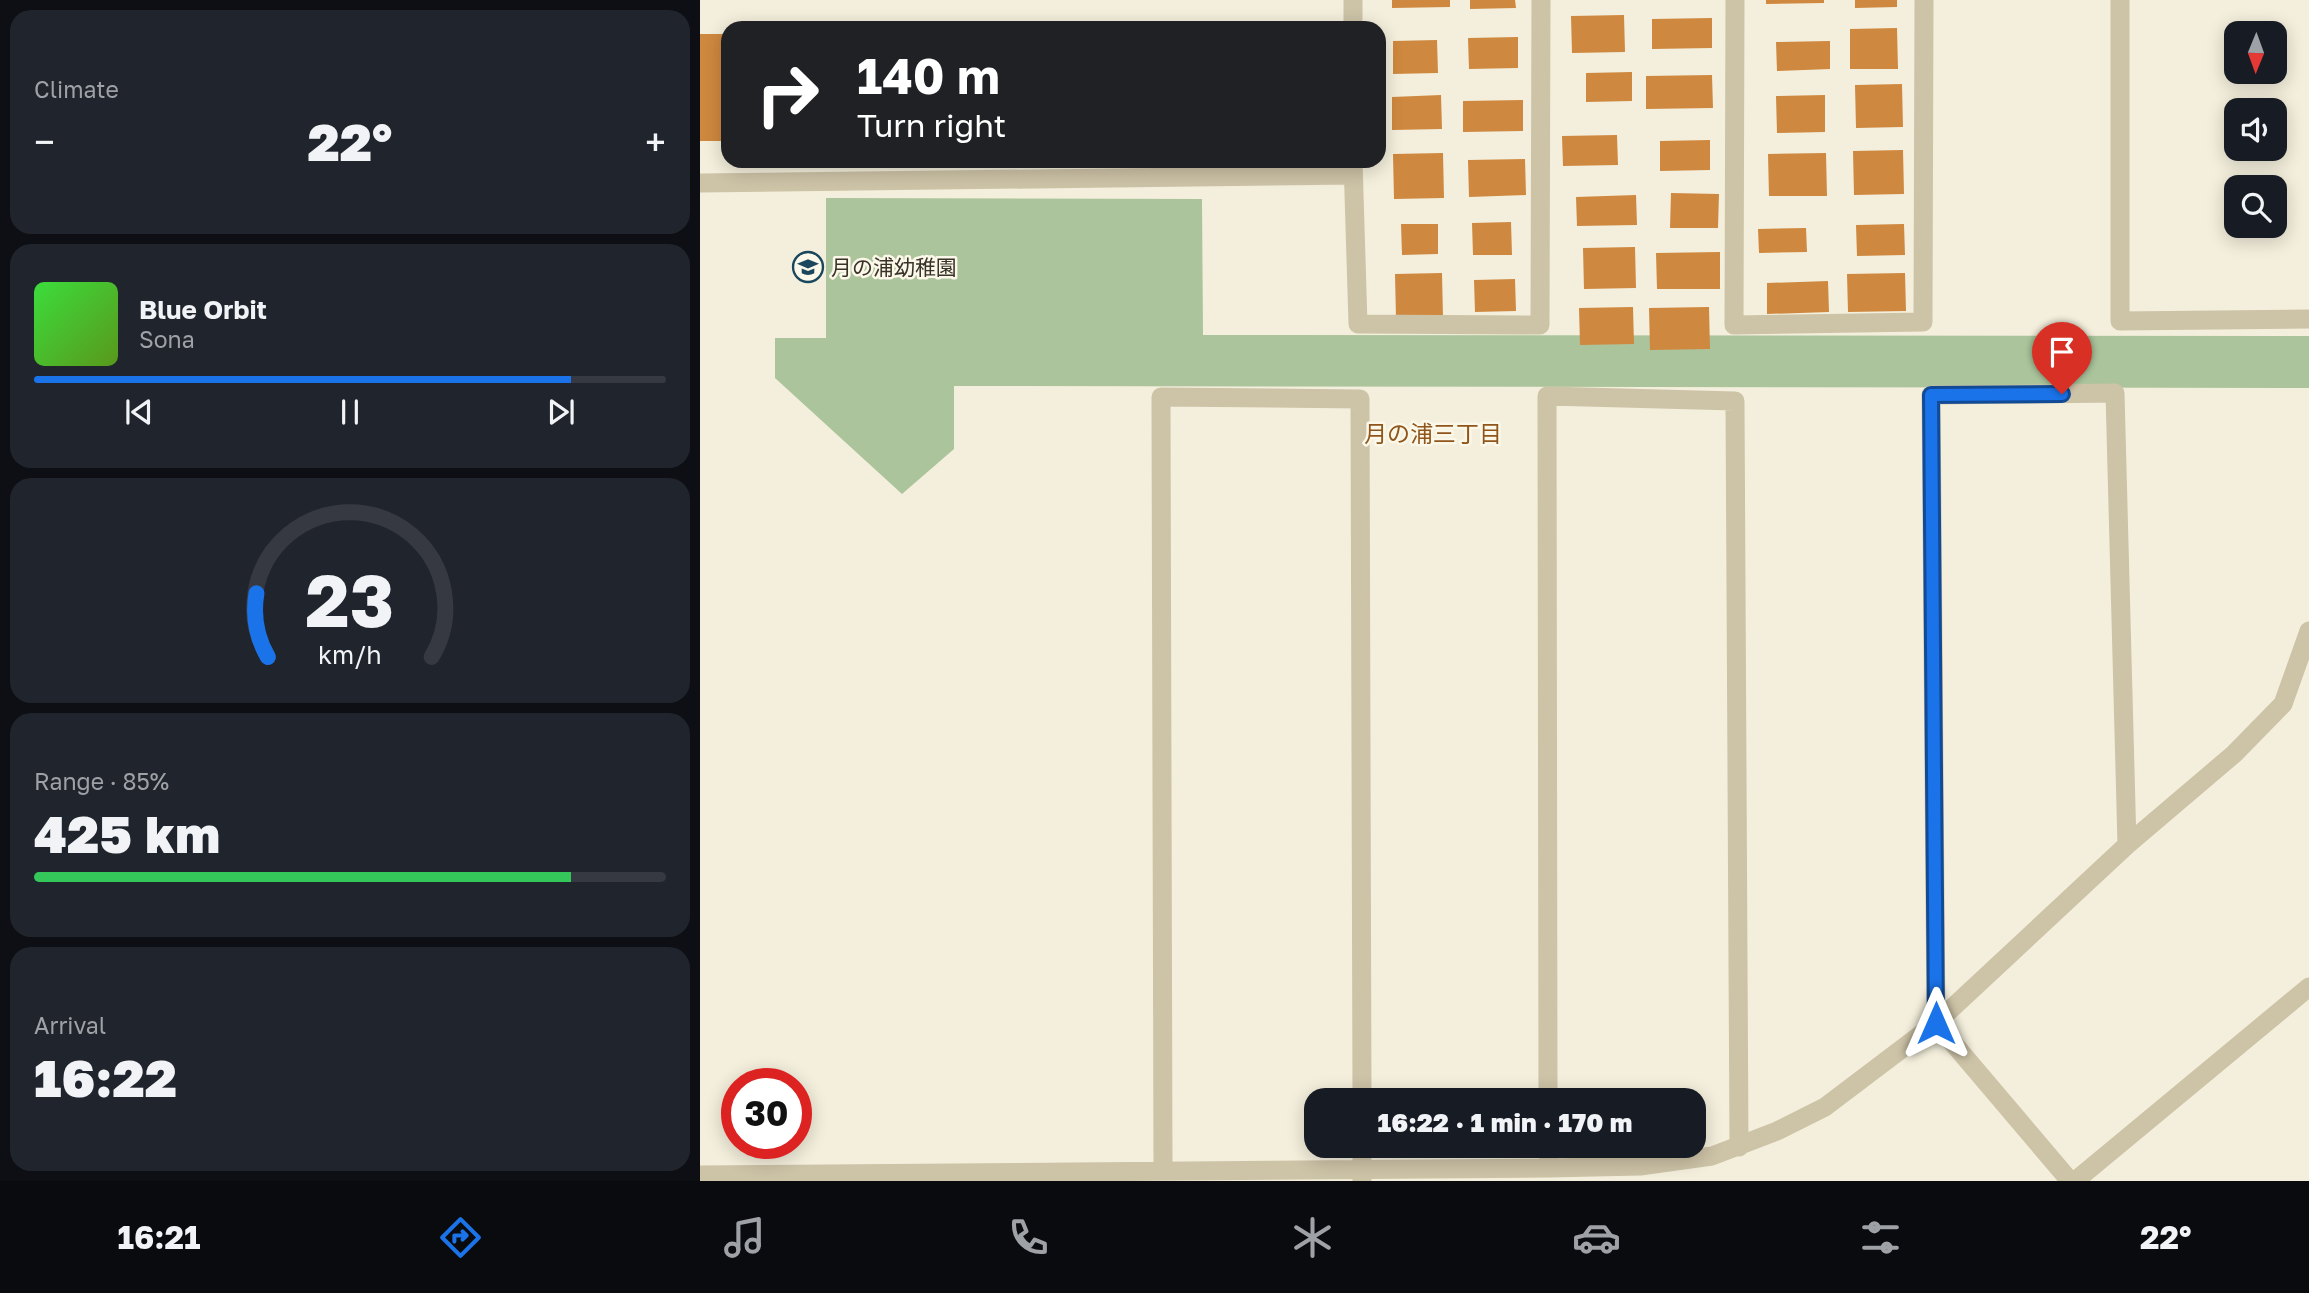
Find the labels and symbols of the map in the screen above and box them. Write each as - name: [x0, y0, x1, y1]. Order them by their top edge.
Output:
- north arrow: [2224, 21, 2287, 84]
- school or university icon: 月の浦幼稚園: [791, 250, 825, 284]
- place label: 月の浦幼稚園: [831, 254, 957, 280]
- pin: [2032, 322, 2092, 394]
- district label: 月の浦三丁目: [1364, 419, 1502, 447]
- position arrow: [1899, 986, 1973, 1060]
- speed limit sign: 30: [721, 1068, 812, 1159]

